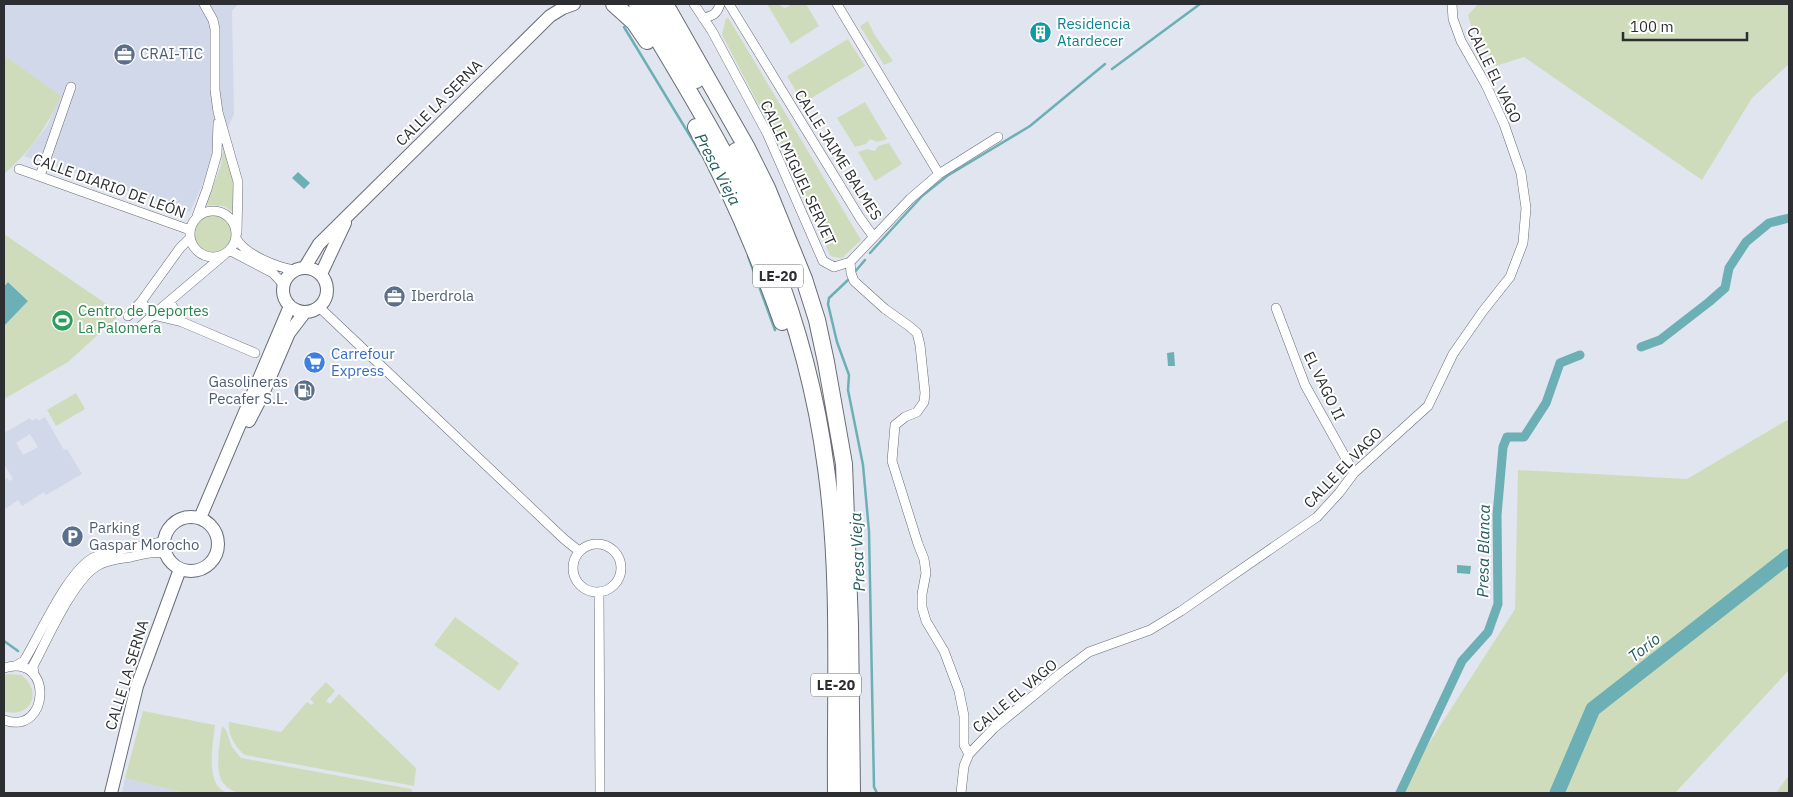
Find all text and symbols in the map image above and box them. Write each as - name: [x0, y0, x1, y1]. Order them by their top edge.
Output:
- scale bar: [1623, 10, 1747, 42]
- place label: Residencia Atardecer: [1057, 14, 1130, 50]
- text: 100 m: [1630, 17, 1674, 36]
- building icon: Residencia Atardecer: [1029, 21, 1053, 45]
- street label: CALLE EL VAGO: [1463, 23, 1526, 126]
- office icon: CRAI-TIC: [112, 42, 136, 66]
- place label: CRAI-TIC: [140, 44, 203, 63]
- street label: CALLE LA SERNA: [391, 55, 486, 150]
- street label: CALLE JAIME BALMES: [791, 86, 886, 224]
- street label: CALLE MIGUEL SERVET: [756, 97, 841, 249]
- water label: Presa Vieja: [691, 129, 745, 209]
- street label: CALLE DIARIO DE LEÓN: [30, 149, 188, 222]
- road number: LE-20: [753, 264, 803, 288]
- office icon: Iberdrola: [383, 284, 407, 308]
- place label: Iberdrola: [411, 286, 474, 305]
- place label: Centro de Deportes La Palomera: [78, 301, 209, 337]
- sports icon: Centro de Deportes La Palomera: [50, 308, 74, 332]
- place label: Carrefour Express: [331, 344, 395, 380]
- street label: EL VAGO II: [1300, 348, 1349, 423]
- supermarket icon: Carrefour Express: [303, 351, 327, 375]
- place label: Gasolineras Pecafer S.L.: [209, 372, 288, 408]
- fuel station icon: Gasolineras Pecafer S.L.: [292, 379, 316, 403]
- street label: CALLE EL VAGO: [1299, 423, 1386, 512]
- water label: Presa Blanca: [1472, 504, 1494, 598]
- water label: Presa Vieja: [845, 512, 869, 592]
- place label: Parking Gaspar Morocho: [89, 518, 199, 554]
- parking icon: Parking Gaspar Morocho: [61, 525, 85, 549]
- street label: CALLE LA SERNA: [101, 617, 152, 732]
- water label: Torío: [1624, 628, 1664, 666]
- street label: CALLE EL VAGO: [968, 655, 1061, 737]
- road number: LE-20: [811, 674, 861, 696]

